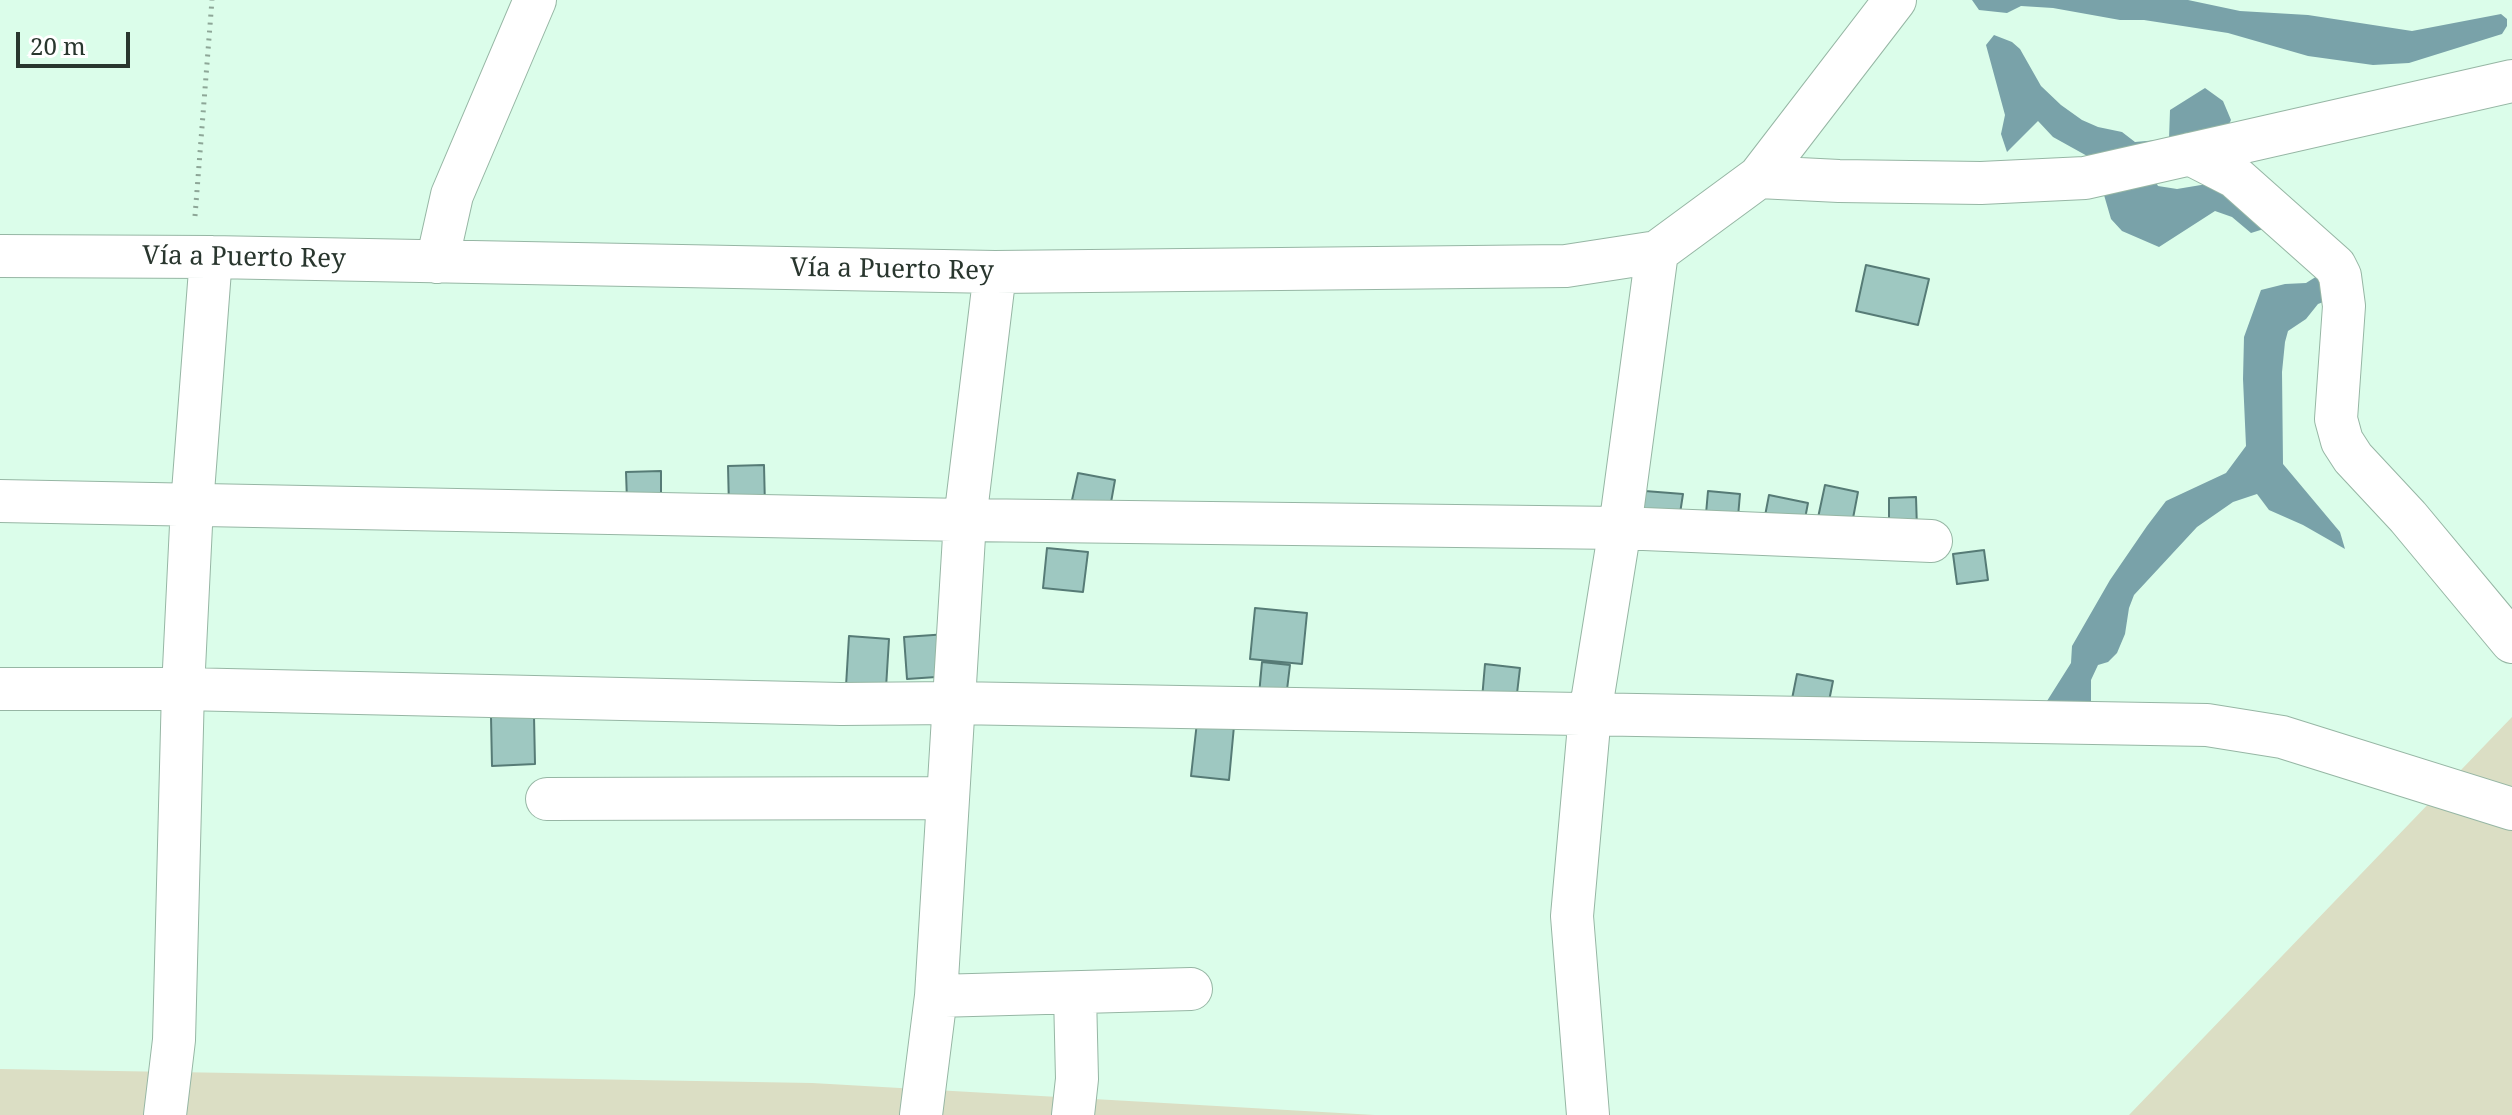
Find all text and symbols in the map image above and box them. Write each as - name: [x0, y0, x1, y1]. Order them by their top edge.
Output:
- scale bar: [20, 16, 134, 66]
- text: 20 m: [30, 29, 86, 62]
- street label: Vía a Puerto Rey: [142, 241, 346, 275]
- street label: Vía a Puerto Rey: [790, 253, 994, 287]

